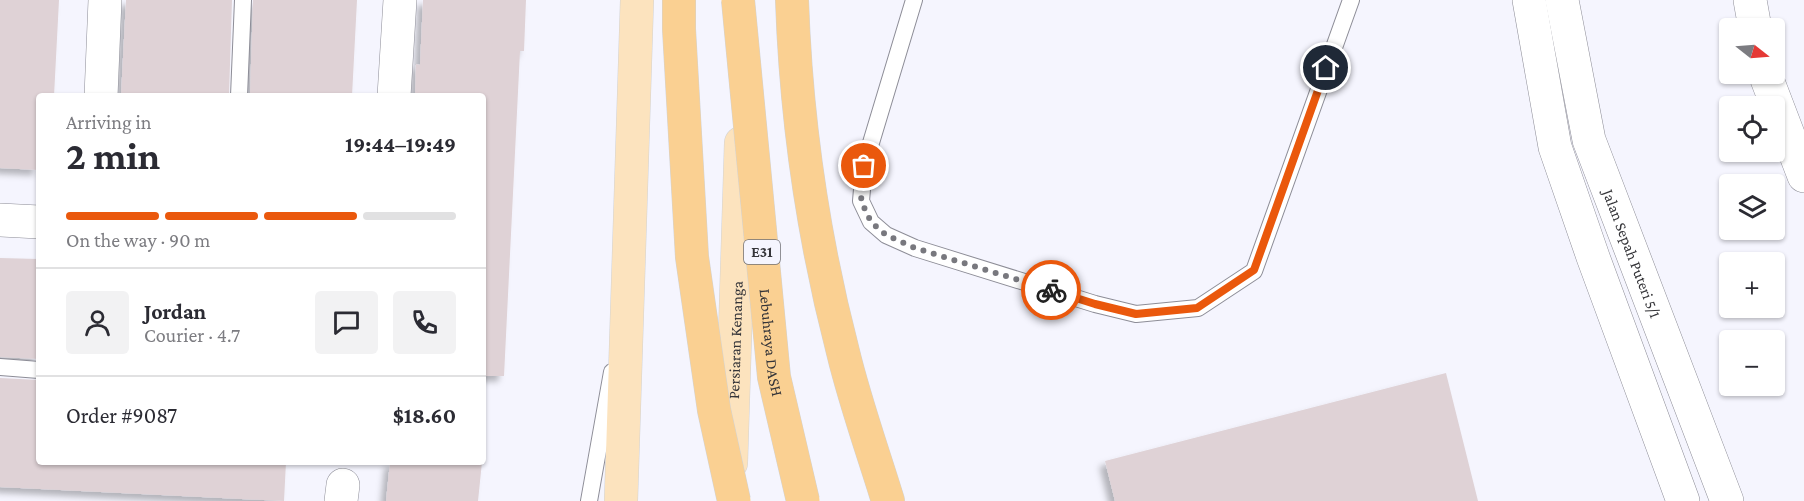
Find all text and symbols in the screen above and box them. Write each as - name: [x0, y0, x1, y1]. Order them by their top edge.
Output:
- north arrow: [1719, 18, 1785, 84]
- map controls: [1719, 18, 1785, 396]
- pin: [1300, 42, 1351, 93]
- icon: home: [1309, 51, 1342, 84]
- button: locate: [1719, 96, 1785, 162]
- text: Arriving in: [66, 111, 151, 133]
- text: 19:44–19:49: [345, 132, 456, 157]
- text: 2 min: [66, 134, 160, 177]
- pin: [838, 140, 889, 191]
- icon: bag: [847, 149, 880, 182]
- button: layers: [1719, 174, 1785, 240]
- street label: Jalan Sepah Puteri 5/1: [1598, 185, 1664, 320]
- text: On the way · 90 m: [66, 229, 210, 251]
- road number: E31: [744, 240, 780, 264]
- button: +: [1719, 252, 1785, 318]
- courier: [1021, 260, 1081, 320]
- icon: bike: [1035, 274, 1068, 307]
- street label: Persiaran Kenanga: [725, 280, 746, 399]
- street label: Lebuhraya DASH: [757, 288, 786, 398]
- button: person: [66, 291, 129, 354]
- button: chat: [315, 291, 378, 354]
- button: phone: [393, 291, 456, 354]
- text: Jordan: [144, 299, 206, 324]
- text: Courier · 4.7: [144, 324, 240, 346]
- button: −: [1719, 330, 1785, 396]
- text: Order #9087: [66, 403, 177, 428]
- text: $18.60: [393, 403, 456, 428]

